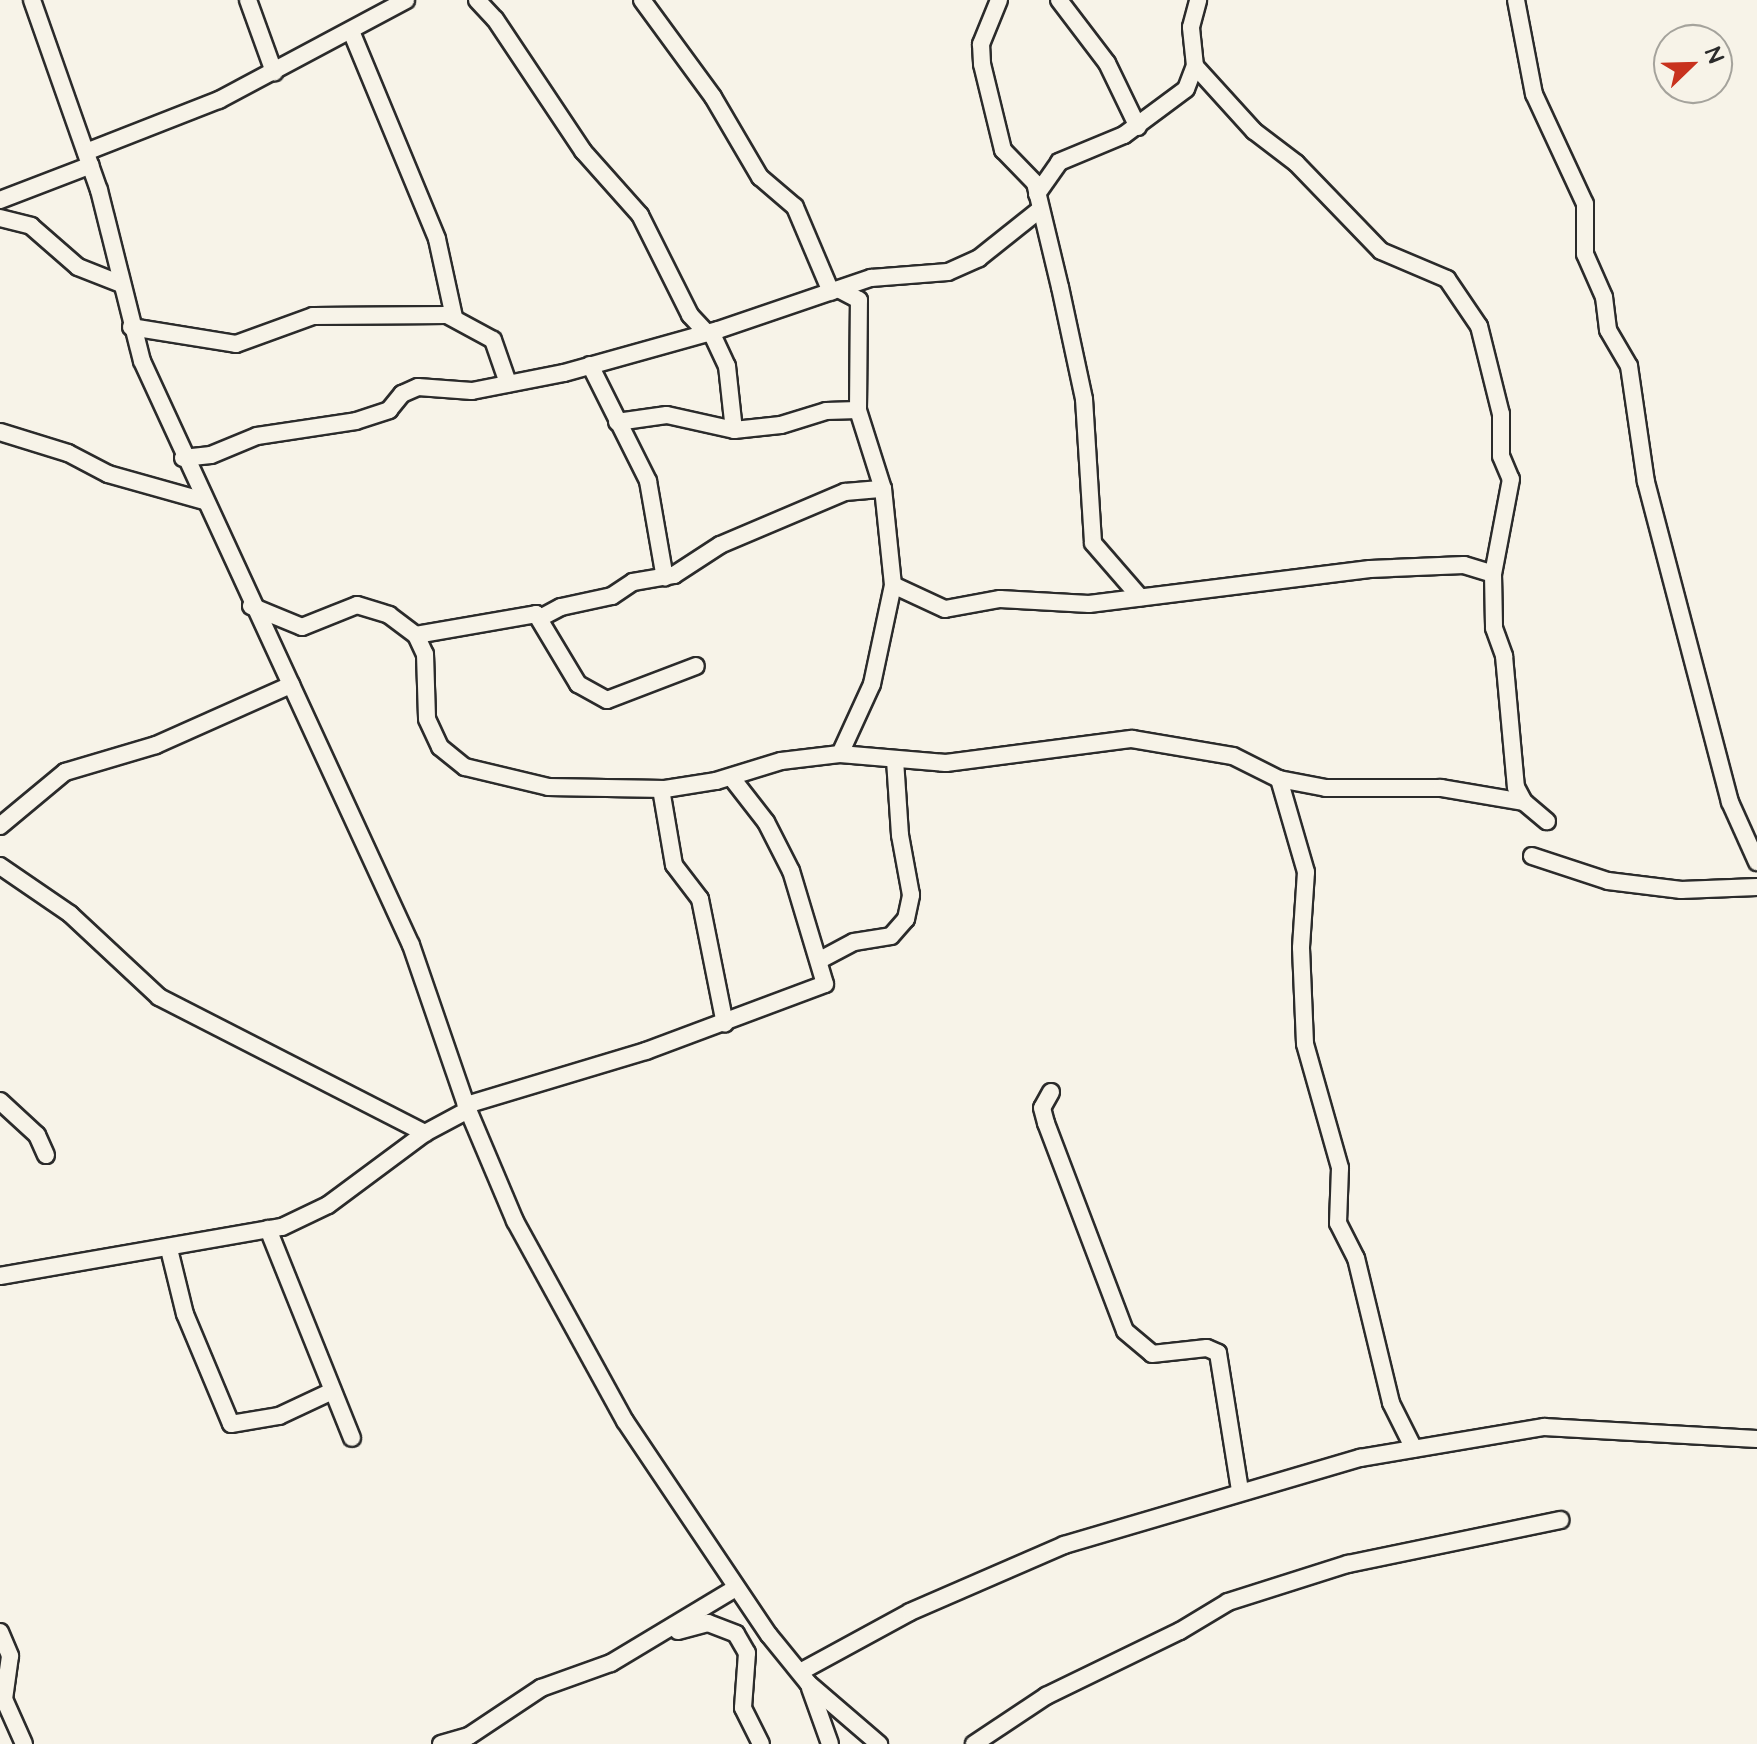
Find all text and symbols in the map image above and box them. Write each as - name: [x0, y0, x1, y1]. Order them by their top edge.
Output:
- north arrow: [1653, 24, 1733, 104]
- text: N: [1697, 43, 1731, 68]

